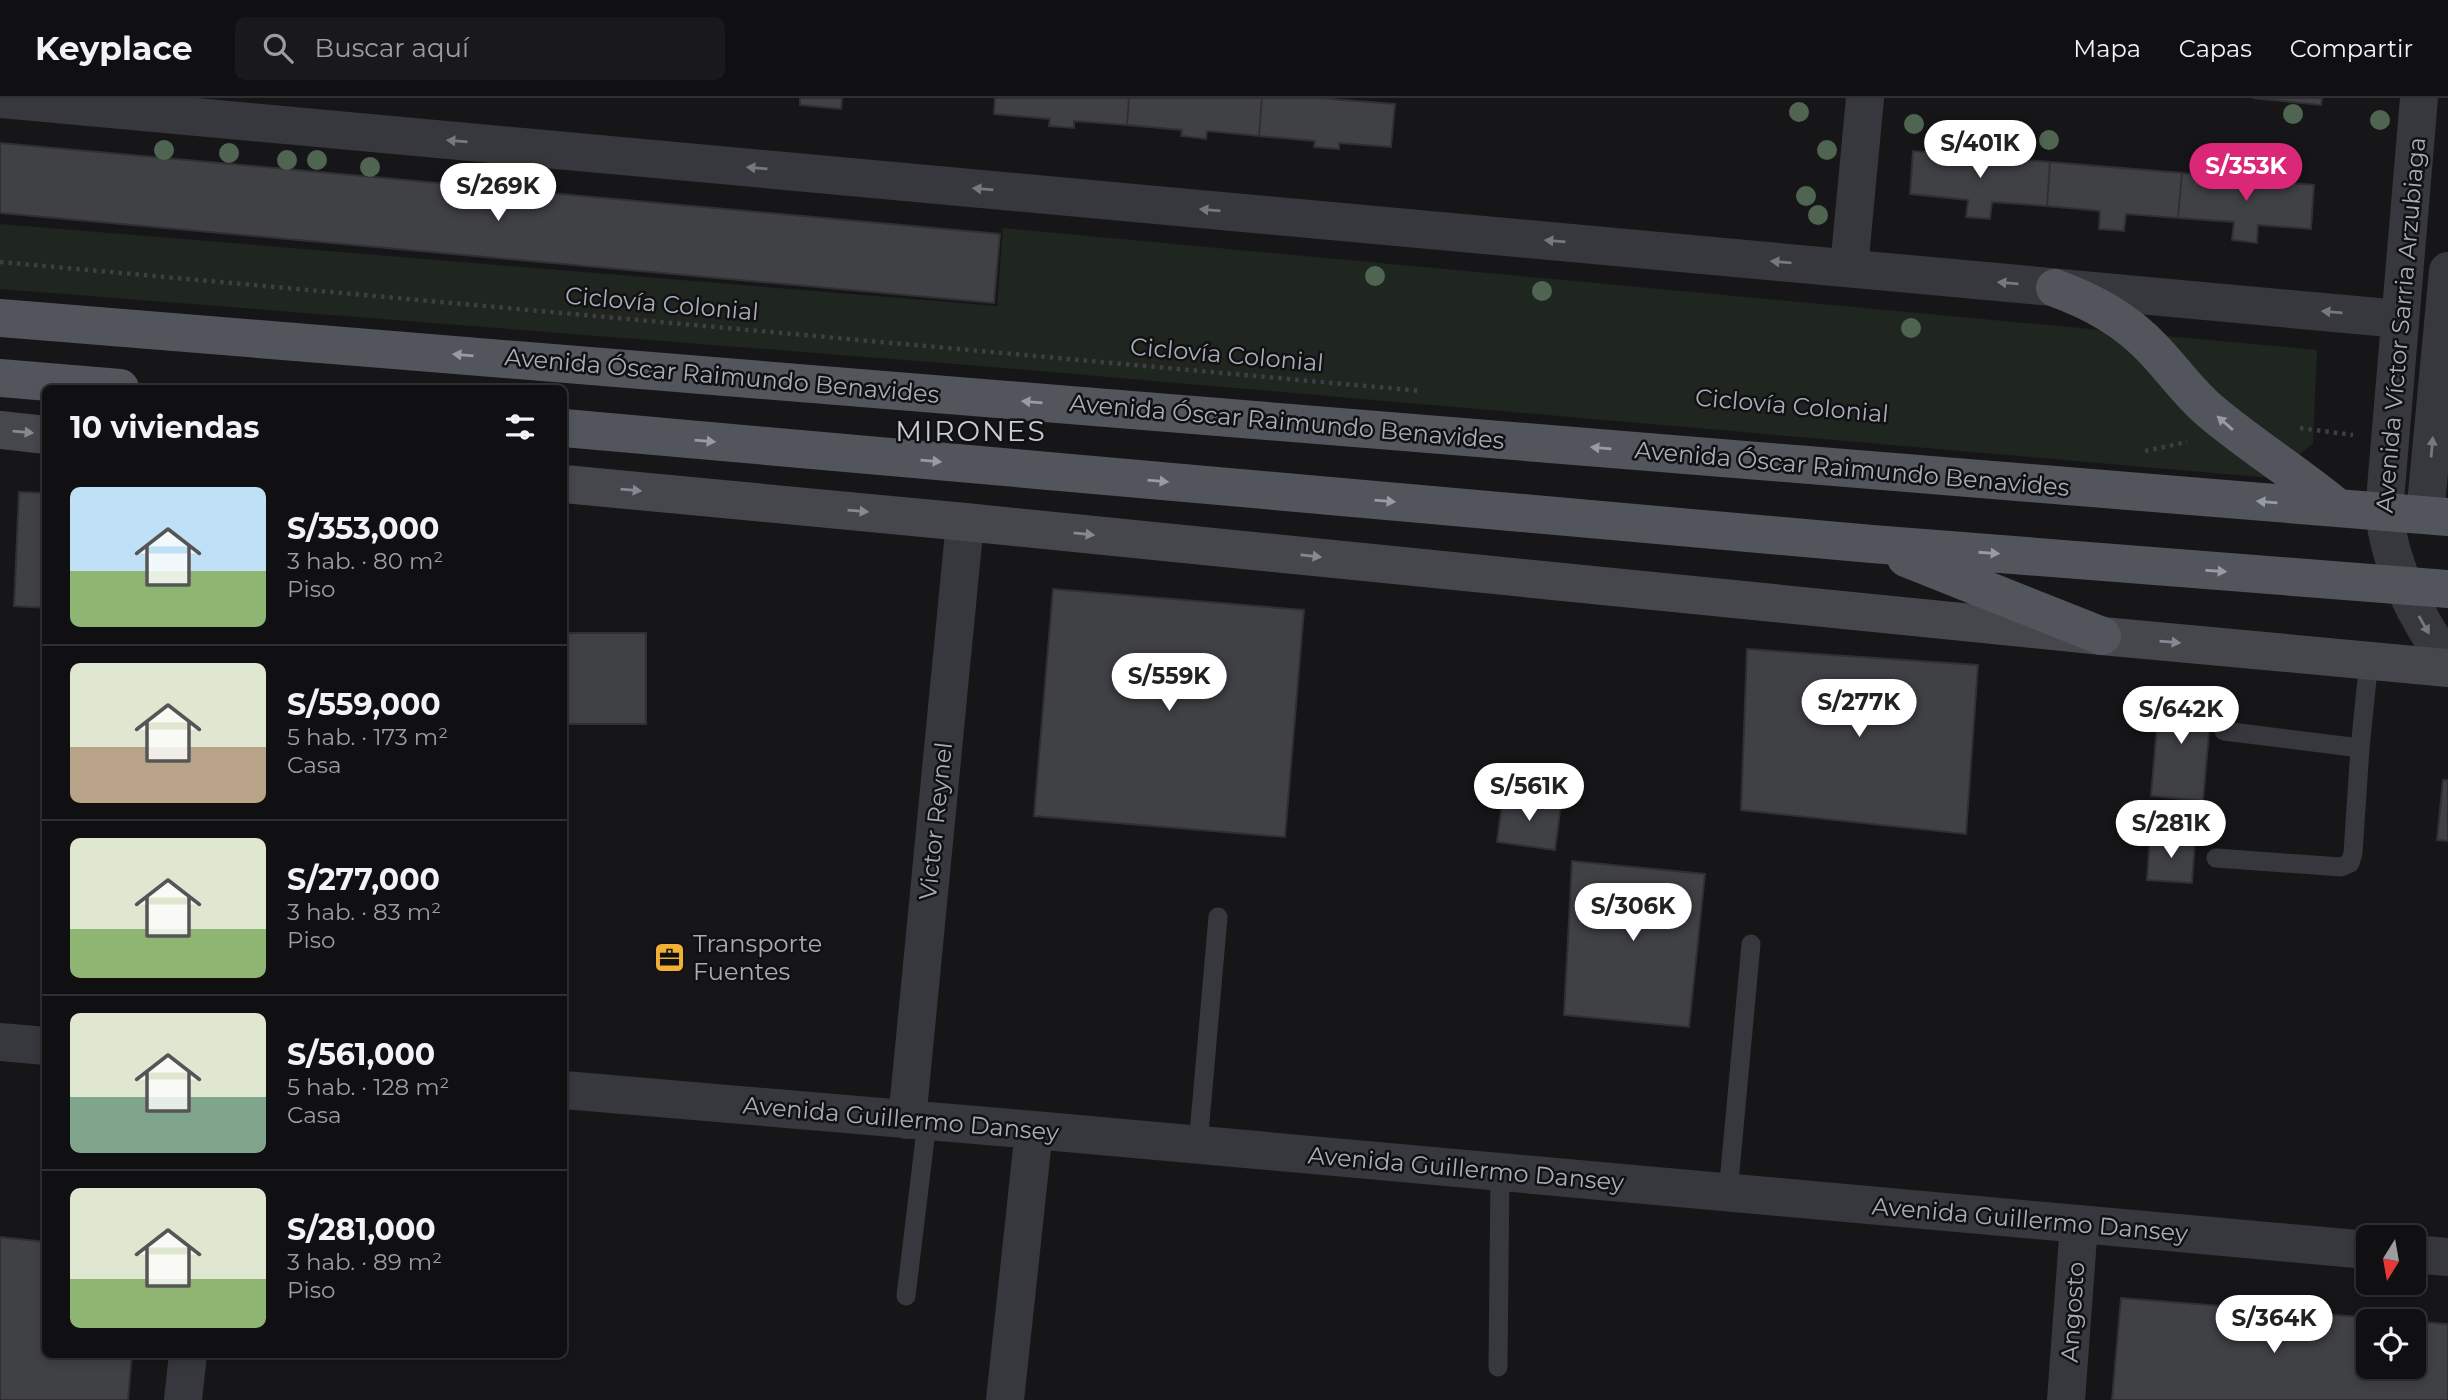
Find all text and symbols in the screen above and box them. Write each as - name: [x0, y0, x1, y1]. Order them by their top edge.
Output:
- search box: [235, 17, 725, 80]
- text: Keyplace: [35, 28, 193, 68]
- icon: search: [259, 29, 297, 67]
- text: Buscar aquí: [315, 32, 469, 64]
- text: Mapa: [2073, 34, 2141, 63]
- text: Capas: [2179, 34, 2252, 63]
- text: Compartir: [2290, 34, 2413, 63]
- pin: S/401K: [1923, 120, 2037, 180]
- text: S/401K: [1940, 129, 2020, 157]
- one-way arrow: [446, 135, 468, 146]
- street label: Avenida Víctor Sarria Arzubiaga: [2370, 136, 2431, 514]
- pin: S/353K: [2189, 144, 2303, 203]
- text: S/353K: [2205, 152, 2287, 180]
- one-way arrow: [746, 162, 768, 173]
- pin: S/269K: [441, 164, 555, 223]
- text: S/269K: [456, 172, 540, 200]
- one-way arrow: [972, 183, 994, 194]
- one-way arrow: [1199, 204, 1221, 215]
- one-way arrow: [1544, 235, 1566, 246]
- one-way arrow: [1770, 256, 1792, 267]
- one-way arrow: [1997, 277, 2019, 288]
- street label: Ciclovía Colonial: [564, 281, 760, 326]
- one-way arrow: [2321, 306, 2343, 317]
- street label: Ciclovía Colonial: [1129, 332, 1325, 377]
- street label: Avenida Óscar Raimundo Benavides: [503, 342, 941, 409]
- one-way arrow: [452, 349, 474, 360]
- street label: Ciclovía Colonial: [1694, 383, 1890, 428]
- street label: Avenida Óscar Raimundo Benavides: [1068, 388, 1506, 455]
- one-way arrow: [1021, 396, 1043, 407]
- icon: filters: [501, 408, 539, 446]
- text: 10 viviendas: [70, 409, 260, 446]
- district label: MIRONES: [895, 414, 1047, 448]
- one-way arrow: [2216, 416, 2233, 431]
- one-way arrow: [12, 427, 34, 438]
- street label: Avenida Óscar Raimundo Benavides: [1633, 435, 2071, 502]
- one-way arrow: [694, 436, 716, 447]
- one-way arrow: [2427, 436, 2438, 458]
- one-way arrow: [1589, 442, 1611, 453]
- one-way arrow: [920, 456, 942, 467]
- one-way arrow: [1147, 476, 1169, 487]
- one-way arrow: [621, 485, 643, 496]
- one-way arrow: [1374, 496, 1396, 507]
- one-way arrow: [2256, 496, 2278, 507]
- one-way arrow: [847, 506, 869, 517]
- text: S/353,000: [287, 510, 439, 547]
- icon: home: [126, 515, 210, 599]
- one-way arrow: [1074, 528, 1096, 539]
- text: 3 hab. · 80 m²: [287, 547, 443, 575]
- one-way arrow: [1978, 548, 2000, 559]
- one-way arrow: [1300, 551, 1322, 562]
- one-way arrow: [2205, 565, 2227, 576]
- text: Piso: [287, 575, 335, 603]
- one-way arrow: [2418, 616, 2430, 635]
- one-way arrow: [2159, 637, 2181, 648]
- pin: S/559K: [1112, 654, 1226, 713]
- text: S/559K: [1128, 662, 1210, 690]
- pin: S/277K: [1802, 680, 1916, 739]
- text: S/559,000: [287, 686, 441, 723]
- pin: S/642K: [2124, 686, 2238, 746]
- text: S/277K: [1818, 688, 1900, 716]
- icon: home: [126, 691, 210, 775]
- text: S/642K: [2139, 695, 2223, 723]
- text: 5 hab. · 173 m²: [287, 723, 448, 751]
- street label: Victor Reynel: [913, 741, 958, 901]
- text: Casa: [287, 751, 342, 779]
- pin: S/561K: [1472, 764, 1586, 823]
- text: S/561K: [1490, 772, 1568, 800]
- pin: S/281K: [2114, 800, 2228, 860]
- text: S/281K: [2132, 809, 2210, 837]
- text: S/277,000: [287, 861, 440, 898]
- icon: home: [126, 866, 210, 950]
- pin: S/306K: [1576, 884, 1690, 943]
- text: S/306K: [1591, 892, 1675, 920]
- text: 3 hab. · 83 m²: [287, 898, 441, 926]
- text: Piso: [287, 926, 335, 954]
- place label: Transporte Fuentes: [693, 929, 822, 986]
- office icon: Transporte Fuentes: [653, 941, 687, 975]
- text: S/561,000: [287, 1036, 435, 1073]
- icon: home: [126, 1041, 210, 1125]
- text: 5 hab. · 128 m²: [287, 1073, 450, 1101]
- street label: Avenida Guillermo Dansey: [742, 1090, 1060, 1147]
- text: Casa: [287, 1101, 342, 1129]
- street label: Avenida Guillermo Dansey: [1307, 1140, 1625, 1197]
- street label: Avenida Guillermo Dansey: [1871, 1191, 2189, 1248]
- text: S/281,000: [287, 1211, 436, 1248]
- icon: home: [126, 1216, 210, 1300]
- north arrow: [2356, 1225, 2426, 1295]
- map controls: [2356, 1225, 2426, 1379]
- text: 3 hab. · 89 m²: [287, 1248, 442, 1276]
- street label: Angosto: [2055, 1261, 2090, 1363]
- text: Piso: [287, 1276, 335, 1304]
- pin: S/364K: [2217, 1296, 2331, 1355]
- text: S/364K: [2232, 1304, 2316, 1332]
- button: locate: [2356, 1309, 2426, 1379]

